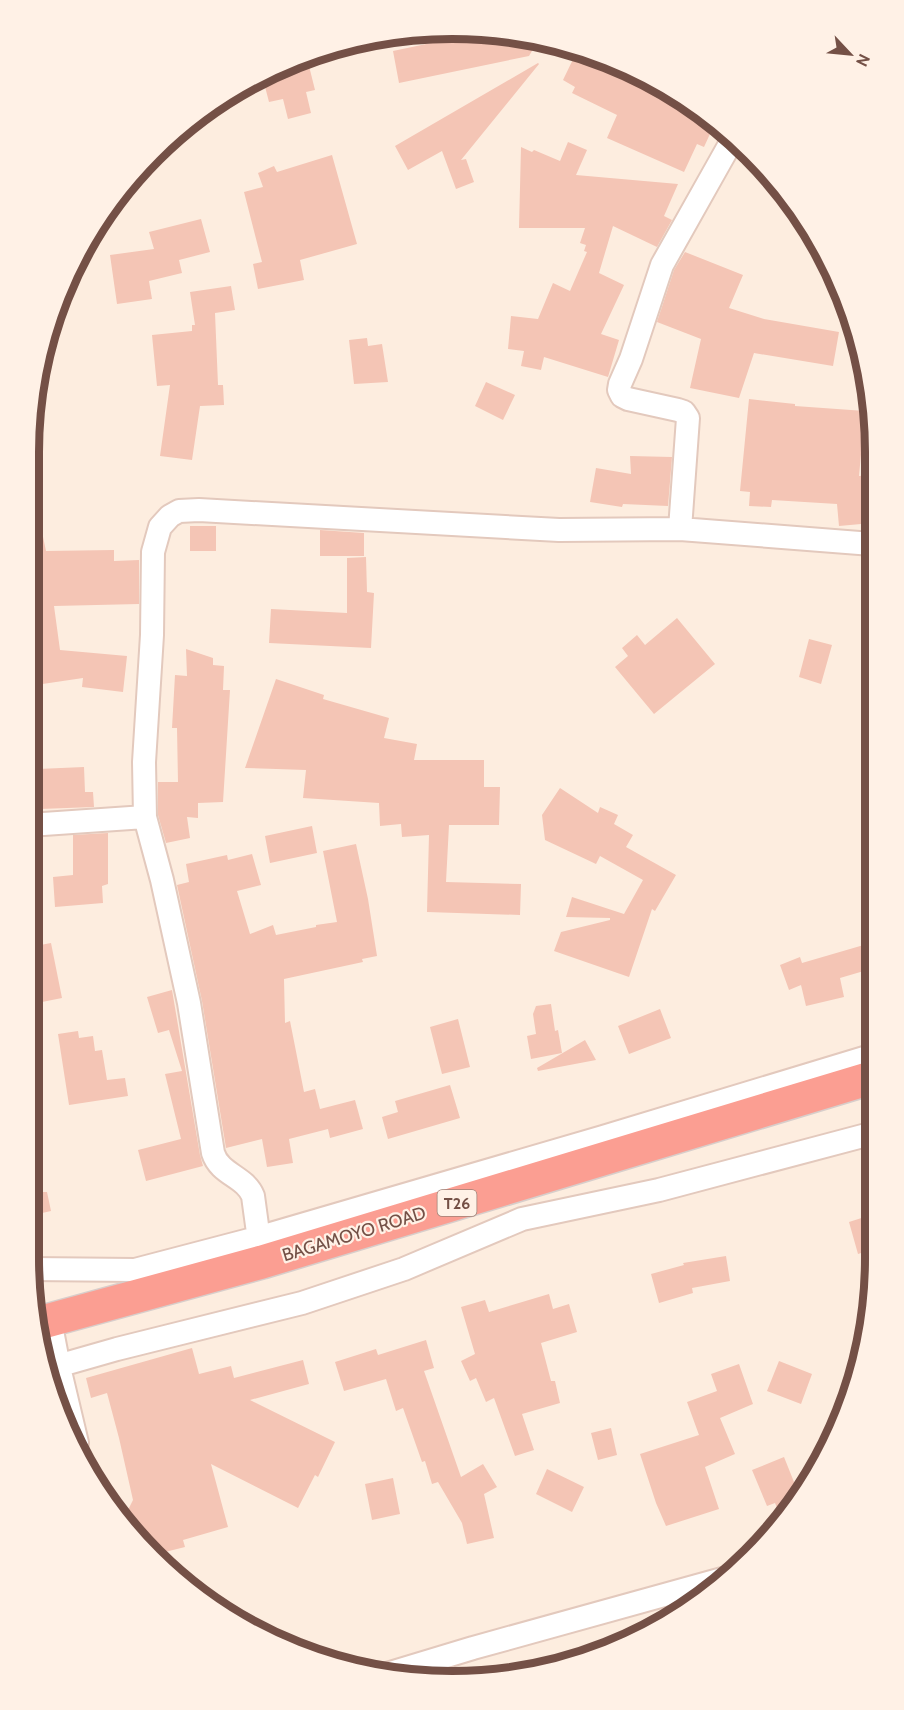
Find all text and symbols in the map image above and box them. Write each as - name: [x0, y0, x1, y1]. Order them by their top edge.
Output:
- north arrow: [820, 24, 880, 84]
- text: N: [852, 51, 874, 70]
- road number: T26: [438, 1190, 476, 1216]
- street label: BAGAMOYO ROAD: [280, 1202, 428, 1266]

